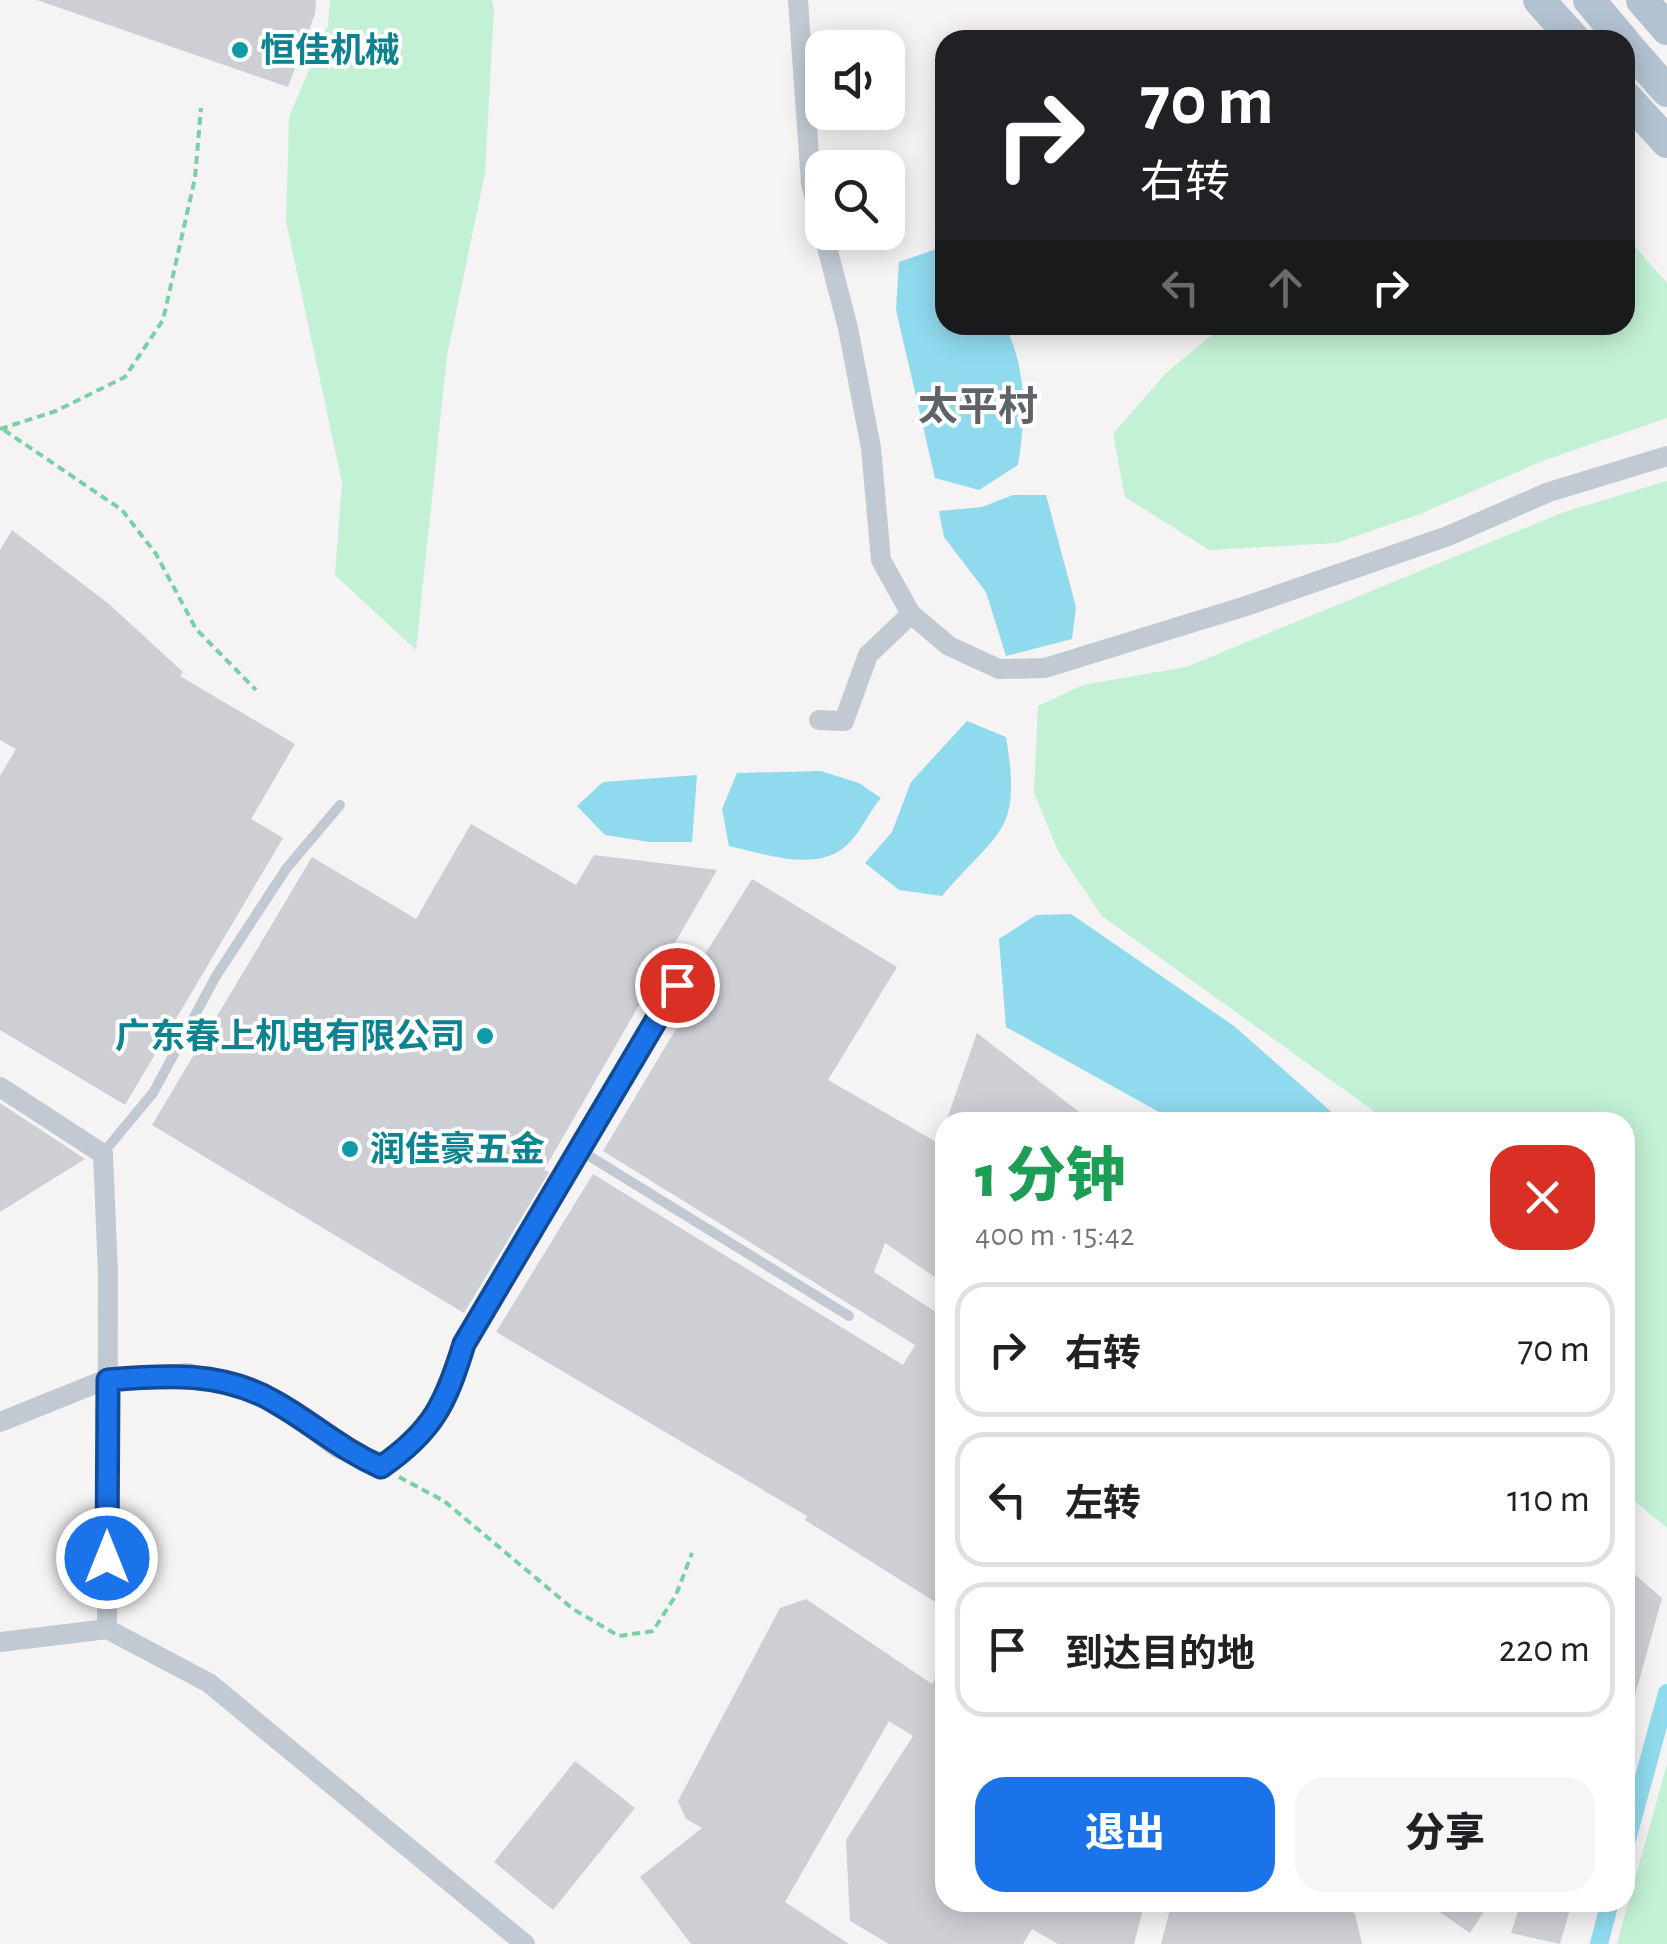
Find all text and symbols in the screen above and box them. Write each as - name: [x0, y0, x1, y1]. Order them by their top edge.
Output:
- map controls: [805, 30, 905, 250]
- button: sound: [805, 30, 905, 130]
- place label: 恒佳机械: [260, 32, 400, 69]
- marker: 恒佳机械: [229, 39, 251, 61]
- text: 70 m: [1140, 67, 1274, 137]
- icon: right: [975, 70, 1105, 200]
- button: search: [805, 150, 905, 250]
- text: 右转: [1140, 161, 1230, 206]
- icon: left: [1153, 260, 1208, 315]
- icon: ahead: [1258, 260, 1313, 315]
- icon: right: [1363, 260, 1418, 315]
- district label: 太平村: [918, 385, 1038, 428]
- pin: [635, 943, 720, 1028]
- icon: arrive: [650, 958, 705, 1013]
- place label: 广东春上机电有限公司: [115, 1017, 465, 1055]
- marker: 广东春上机电有限公司: [474, 1025, 496, 1047]
- place label: 润佳豪五金: [370, 1130, 545, 1168]
- marker: 润佳豪五金: [339, 1138, 361, 1160]
- button: close: [1490, 1145, 1595, 1250]
- text: 1 分钟: [975, 1148, 1126, 1208]
- text: 400 m · 15:42: [975, 1219, 1135, 1251]
- icon: right: [980, 1322, 1035, 1377]
- text: 70 m: [1517, 1331, 1590, 1369]
- text: 右转: [1065, 1336, 1141, 1374]
- icon: left: [980, 1472, 1035, 1527]
- text: 110 m: [1507, 1481, 1590, 1519]
- text: 左转: [1065, 1486, 1141, 1524]
- position arrow: [55, 1506, 159, 1610]
- icon: arrive: [980, 1622, 1035, 1677]
- text: 220 m: [1499, 1631, 1590, 1669]
- text: 到达目的地: [1065, 1636, 1255, 1674]
- button: 退出: [975, 1777, 1275, 1892]
- button: 分享: [1295, 1777, 1595, 1892]

